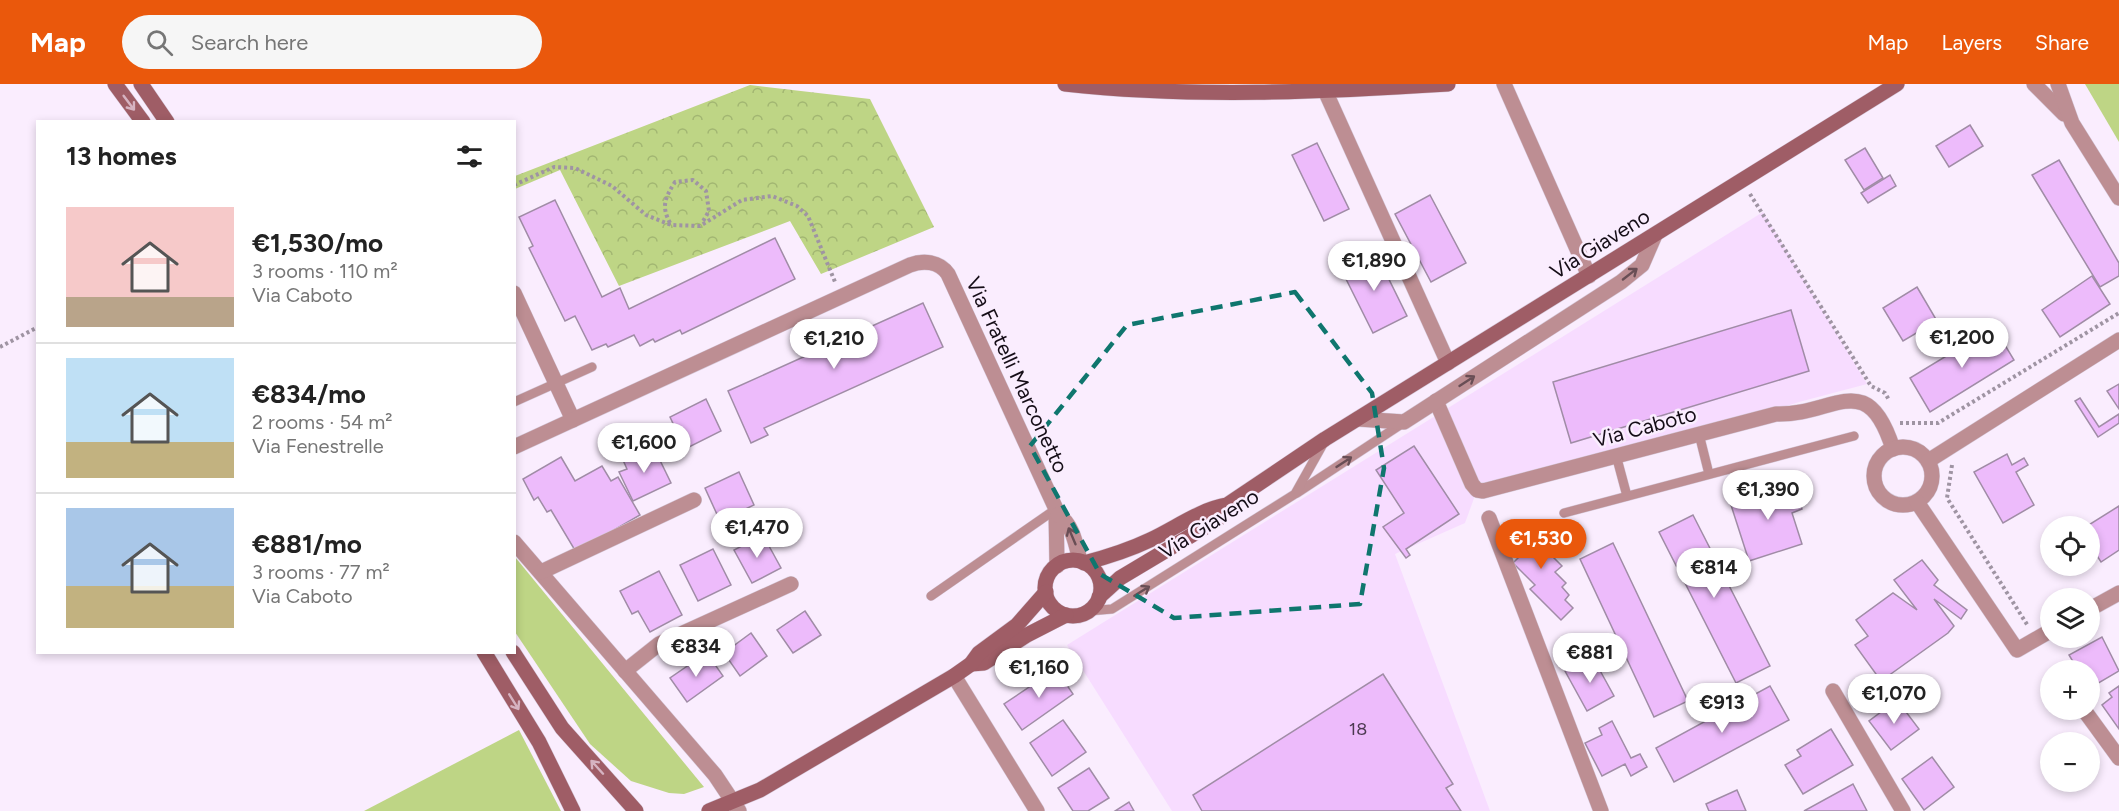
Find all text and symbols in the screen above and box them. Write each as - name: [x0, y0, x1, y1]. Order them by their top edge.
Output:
- search box: [122, 15, 542, 69]
- text: Map: [30, 25, 86, 59]
- icon: search: [143, 26, 176, 59]
- text: Search here: [191, 29, 308, 56]
- text: Map: [1868, 30, 1908, 55]
- text: Layers: [1941, 30, 2002, 55]
- text: Share: [2035, 30, 2089, 55]
- one-way arrow: [123, 94, 136, 110]
- text: 13 homes: [66, 140, 177, 172]
- icon: filters: [453, 140, 486, 173]
- street label: Via Giaveno: [1545, 203, 1654, 284]
- text: €1,530/mo: [252, 227, 383, 259]
- icon: home: [114, 231, 186, 303]
- pin: €1,890: [1325, 241, 1423, 292]
- text: €1,890: [1342, 248, 1406, 272]
- text: 3 rooms · 110 m²: [252, 259, 398, 283]
- one-way arrow: [1622, 268, 1638, 281]
- street label: Via Fratelli Marconetto: [961, 273, 1074, 477]
- text: Via Caboto: [252, 283, 353, 307]
- pin: €1,200: [1913, 318, 2011, 369]
- pin: €1,210: [785, 319, 883, 370]
- text: €1,200: [1930, 325, 1994, 349]
- text: €1,210: [804, 326, 864, 350]
- one-way arrow: [1458, 375, 1475, 387]
- text: €834/mo: [252, 378, 366, 410]
- icon: home: [114, 382, 186, 454]
- street label: Via Caboto: [1591, 401, 1699, 452]
- text: 2 rooms · 54 m²: [252, 410, 392, 434]
- pin: €1,600: [595, 423, 693, 474]
- text: €1,600: [612, 430, 677, 454]
- text: Via Fenestrelle: [252, 434, 384, 458]
- one-way arrow: [1335, 456, 1352, 468]
- pin: €1,390: [1719, 470, 1817, 521]
- text: €1,390: [1736, 477, 1800, 501]
- street label: Via Giaveno: [1154, 483, 1263, 564]
- pin: €1,470: [708, 508, 806, 559]
- text: €1,470: [725, 515, 789, 539]
- map controls: [2040, 516, 2100, 792]
- button: locate: [2040, 516, 2100, 576]
- pin: €1,530: [1492, 519, 1590, 570]
- text: €1,530: [1509, 526, 1573, 550]
- one-way arrow: [1066, 527, 1077, 545]
- text: €881/mo: [252, 528, 362, 560]
- icon: home: [114, 532, 186, 604]
- pin: €814: [1678, 548, 1750, 599]
- text: €814: [1690, 555, 1738, 579]
- text: 3 rooms · 77 m²: [252, 560, 390, 584]
- text: Via Caboto: [252, 584, 353, 608]
- one-way arrow: [1133, 585, 1150, 597]
- button: layers: [2040, 588, 2100, 648]
- pin: €834: [660, 627, 732, 678]
- pin: €881: [1554, 633, 1626, 684]
- text: €834: [671, 634, 721, 658]
- text: €881: [1567, 640, 1613, 664]
- pin: €1,160: [990, 648, 1088, 699]
- text: €1,160: [1009, 655, 1069, 679]
- button: +: [2040, 660, 2100, 720]
- pin: €1,070: [1845, 674, 1943, 725]
- text: €1,070: [1862, 681, 1926, 705]
- pin: €913: [1686, 683, 1758, 734]
- text: €913: [1699, 690, 1745, 714]
- one-way arrow: [509, 693, 521, 710]
- house number: 18: [1349, 718, 1367, 740]
- button: −: [2040, 732, 2100, 792]
- one-way arrow: [590, 760, 604, 775]

